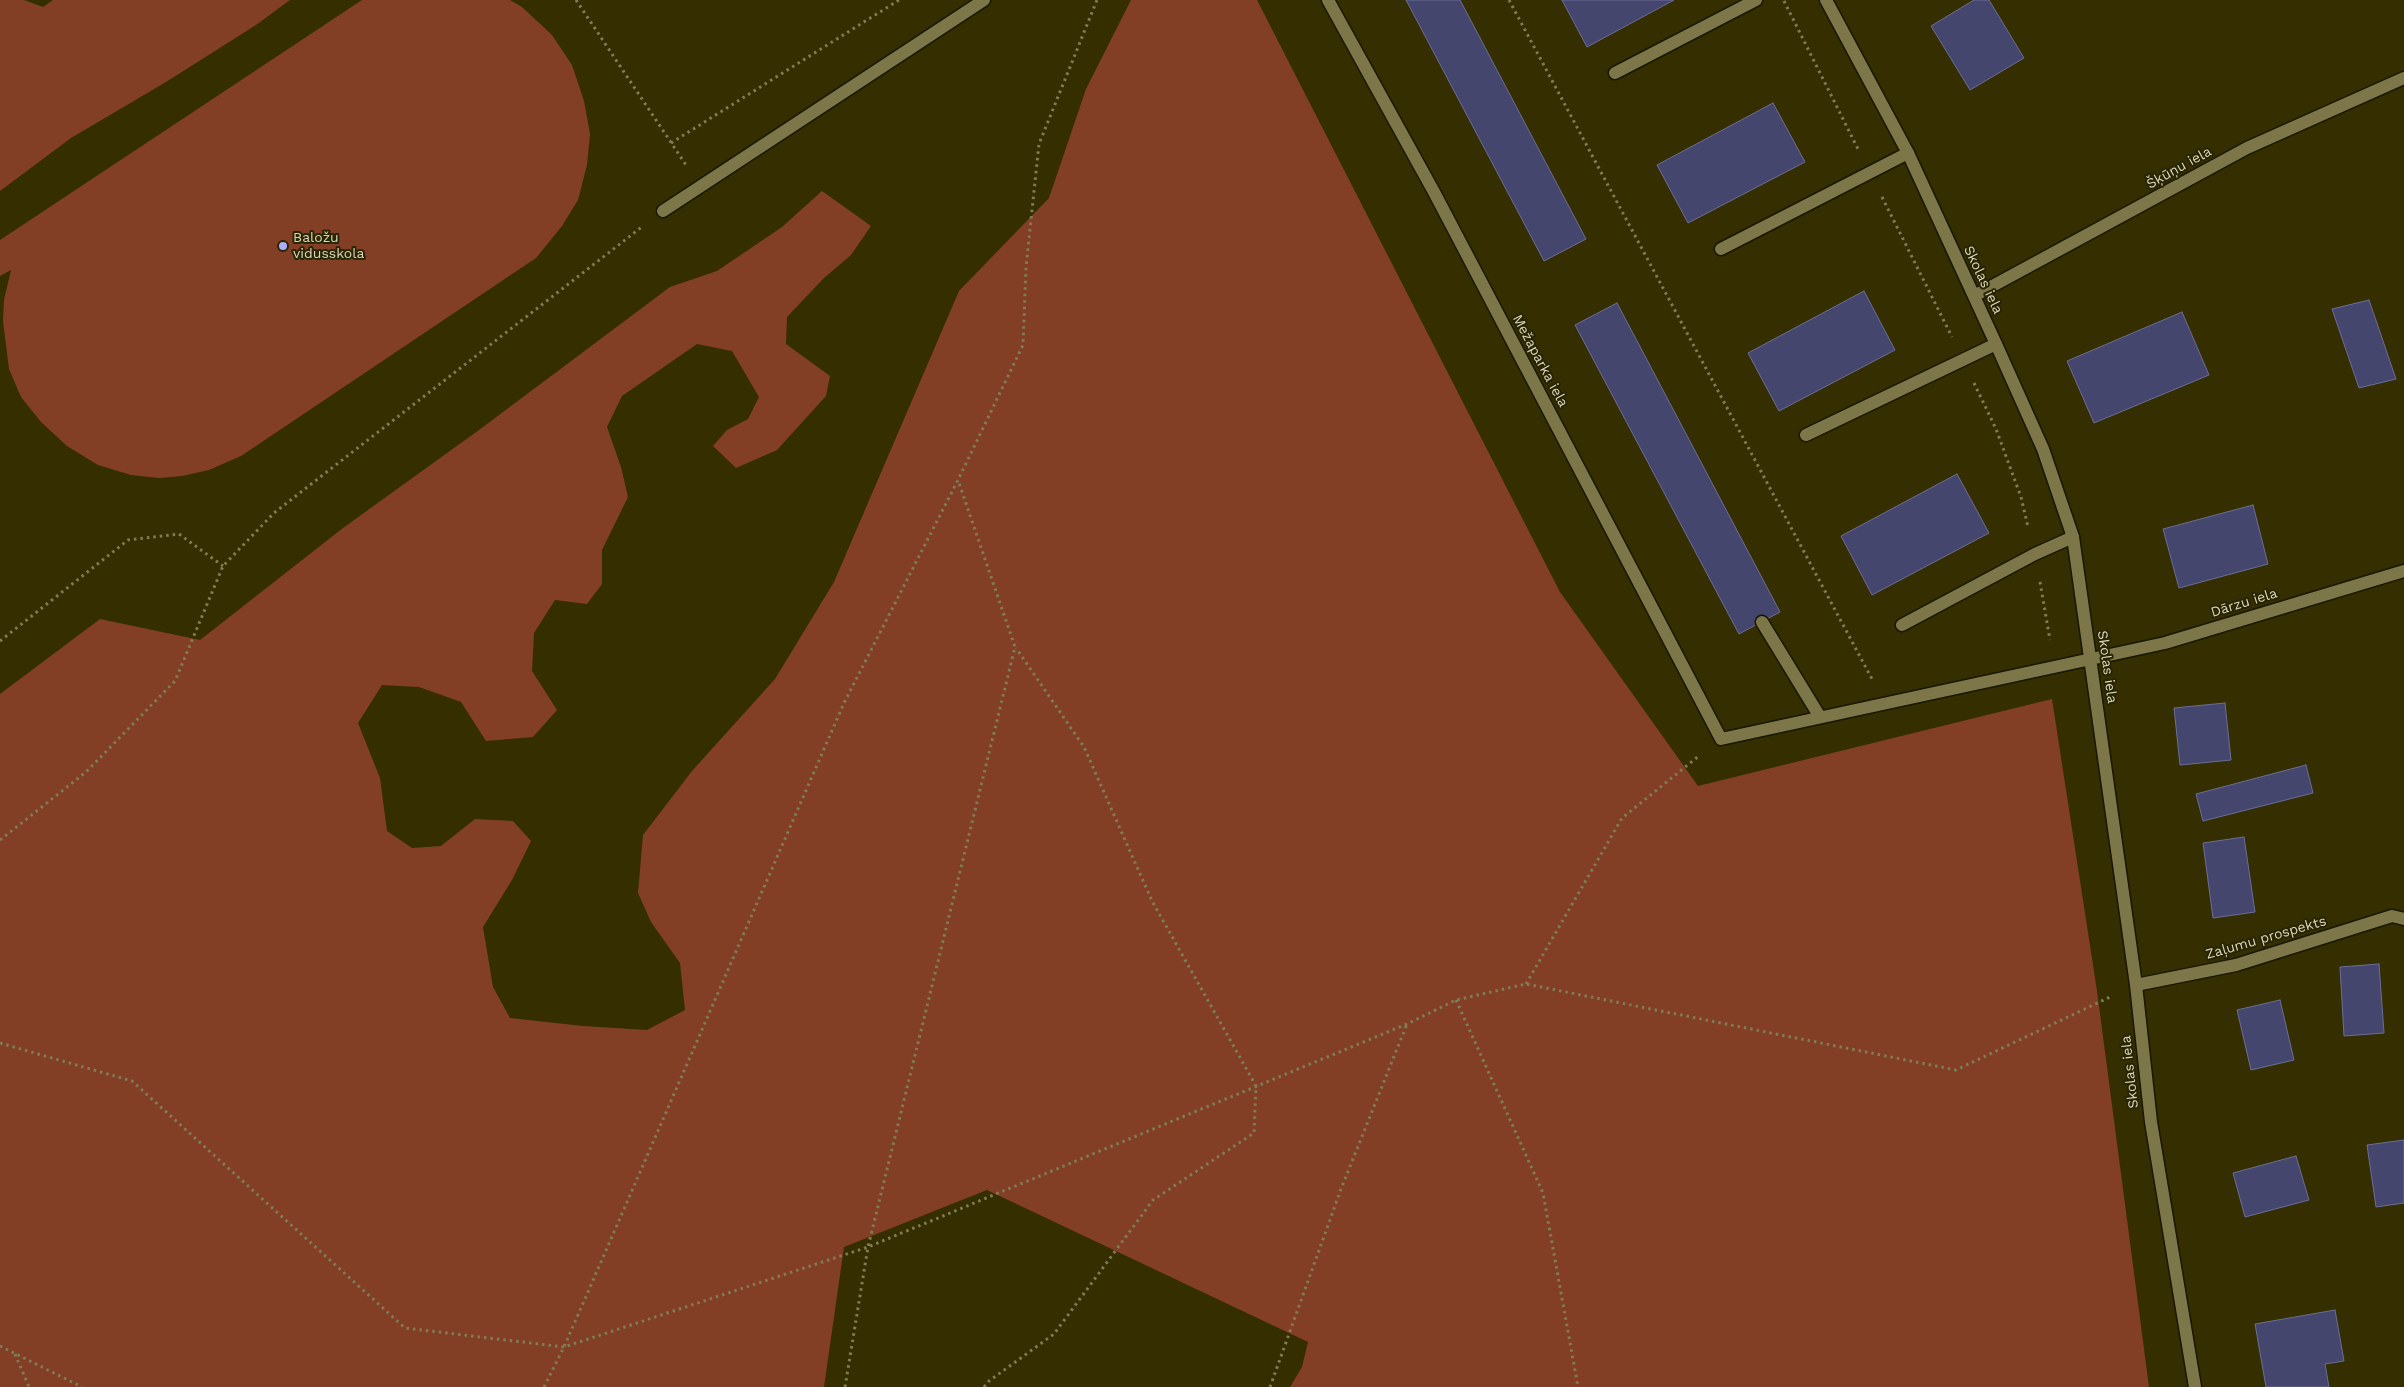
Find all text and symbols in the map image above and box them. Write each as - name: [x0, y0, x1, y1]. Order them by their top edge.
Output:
- street label: Šķūņu iela: [2144, 143, 2214, 193]
- place label: Baložu vidusskola: [293, 230, 364, 262]
- marker: Baložu vidusskola: [277, 240, 289, 252]
- street label: Skolas iela: [1960, 243, 2006, 317]
- street label: Mežaparka iela: [1509, 312, 1571, 410]
- street label: Dārzu iela: [2209, 585, 2279, 621]
- street label: Skolas iela: [2094, 629, 2120, 705]
- street label: Zaļumu prospekts: [2204, 913, 2328, 963]
- street label: Skolas iela: [2118, 1035, 2142, 1109]

